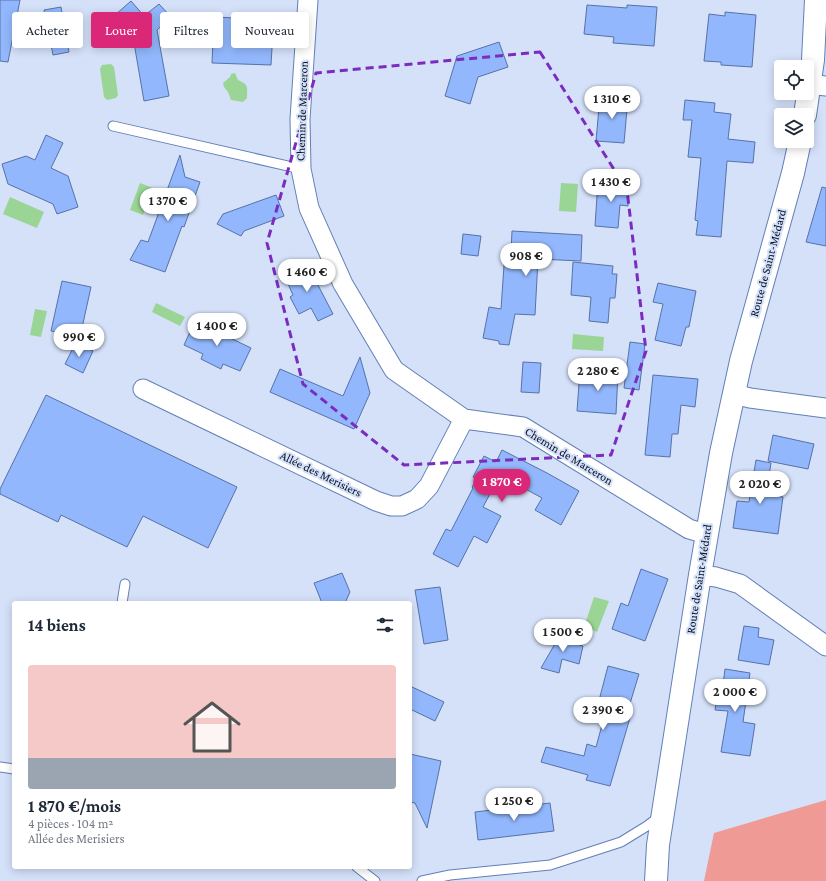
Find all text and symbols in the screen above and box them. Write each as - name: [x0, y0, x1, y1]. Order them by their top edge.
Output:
- chip: Acheter: [12, 12, 83, 48]
- chip: Louer: [91, 12, 152, 48]
- chip: Filtres: [160, 12, 223, 48]
- chip: Nouveau: [231, 12, 309, 48]
- street label: Chemin de Marceron: [293, 60, 311, 161]
- map controls: [774, 60, 814, 148]
- button: locate: [774, 60, 814, 100]
- pin: 1 310 €: [575, 86, 649, 120]
- text: 1 310 €: [593, 91, 631, 106]
- button: layers: [774, 108, 814, 148]
- pin: 1 430 €: [574, 169, 648, 203]
- text: 1 430 €: [591, 174, 631, 189]
- pin: 1 370 €: [131, 188, 205, 222]
- text: 1 370 €: [149, 193, 187, 208]
- street label: Route de Saint-Médard: [747, 207, 789, 318]
- pin: 908 €: [498, 243, 554, 277]
- text: 908 €: [509, 248, 543, 263]
- pin: 1 460 €: [270, 259, 344, 293]
- text: 1 460 €: [287, 264, 327, 279]
- pin: 1 400 €: [180, 313, 254, 347]
- text: 1 400 €: [196, 318, 238, 333]
- pin: 990 €: [51, 324, 107, 358]
- text: 990 €: [62, 329, 96, 344]
- pin: 2 280 €: [561, 358, 635, 392]
- text: 2 280 €: [577, 363, 619, 378]
- street label: Chemin de Marceron: [522, 424, 616, 488]
- street label: Allée des Merisiers: [278, 448, 364, 500]
- pin: 1 870 €: [465, 469, 539, 503]
- pin: 2 020 €: [723, 471, 797, 505]
- text: 1 870 €: [482, 474, 522, 489]
- text: 2 020 €: [739, 476, 781, 491]
- street label: Route de Saint-Médard: [683, 523, 715, 635]
- icon: filters: [374, 614, 396, 636]
- text: 14 biens: [28, 616, 86, 635]
- pin: 1 500 €: [526, 619, 600, 653]
- text: 1 500 €: [543, 624, 583, 639]
- pin: 2 000 €: [698, 679, 772, 713]
- text: 2 000 €: [713, 684, 757, 699]
- icon: home: [176, 691, 248, 763]
- pin: 2 390 €: [566, 697, 640, 731]
- text: 2 390 €: [582, 702, 624, 717]
- pin: 1 250 €: [477, 788, 551, 822]
- text: 1 250 €: [494, 793, 534, 808]
- text: 1 870 €/mois: [28, 797, 121, 816]
- text: 4 pièces · 104 m²: [28, 816, 113, 831]
- text: Allée des Merisiers: [28, 831, 125, 846]

